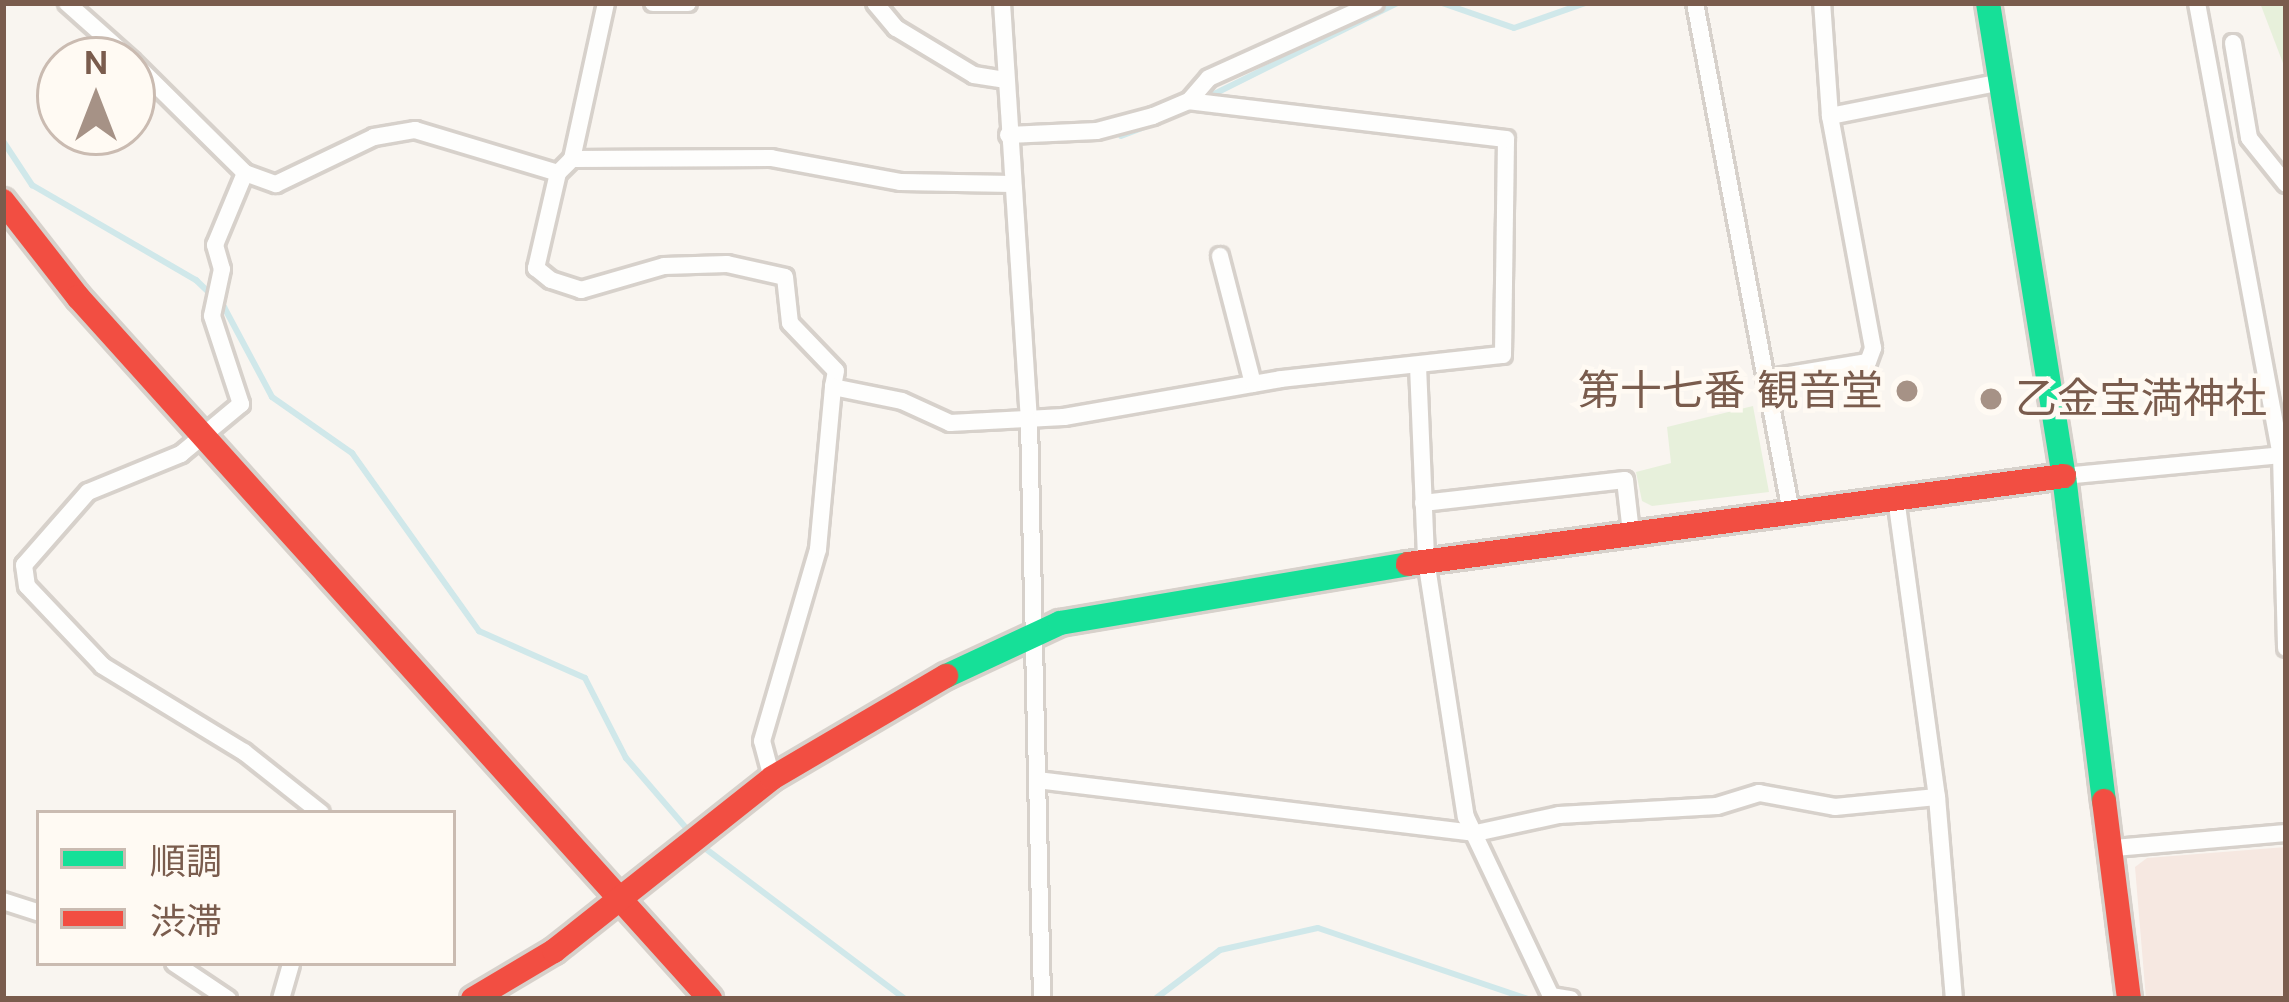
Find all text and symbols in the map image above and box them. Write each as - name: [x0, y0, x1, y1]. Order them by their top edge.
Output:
- north arrow: [36, 36, 156, 156]
- text: N: [84, 41, 108, 84]
- place label: 第十七番 観音堂: [1578, 366, 1883, 416]
- place label: 乙金宝満神社: [2015, 374, 2267, 424]
- marker: 第十七番 観音堂: [1894, 378, 1920, 404]
- marker: 乙金宝満神社: [1978, 386, 2004, 412]
- legend: [36, 810, 456, 966]
- text: 順調: [150, 838, 222, 885]
- text: 渋滞: [150, 898, 222, 945]

